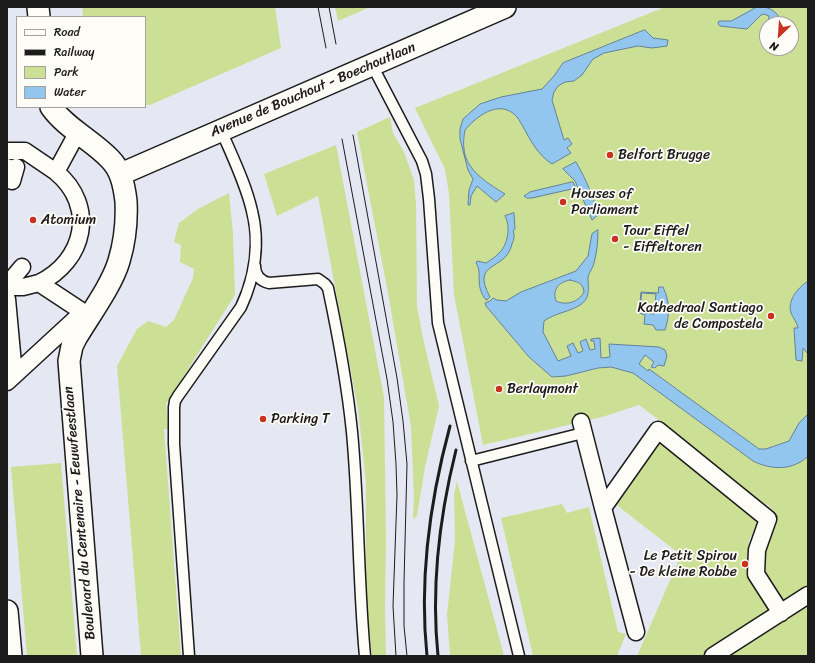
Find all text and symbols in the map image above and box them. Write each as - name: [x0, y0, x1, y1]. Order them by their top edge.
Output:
- legend: [16, 16, 146, 108]
- north arrow: [759, 16, 799, 56]
- text: Road: [54, 21, 80, 43]
- text: N: [767, 36, 782, 57]
- street label: Avenue de Bouchout - Boechoutlaan: [208, 39, 418, 141]
- text: Railway: [54, 41, 95, 63]
- text: Park: [54, 61, 79, 83]
- text: Water: [54, 81, 86, 103]
- place label: Belfort Brugge: [618, 147, 710, 163]
- marker: Belfort Brugge: [605, 150, 615, 160]
- place label: Houses of Parliament: [571, 186, 639, 218]
- marker: Houses of Parliament: [558, 197, 568, 207]
- place label: Atomium: [41, 212, 96, 228]
- marker: Atomium: [28, 215, 38, 225]
- place label: Tour Eiffel - Eiffeltoren: [623, 223, 702, 256]
- marker: Tour Eiffel - Eiffeltoren: [610, 234, 620, 244]
- place label: Kathedraal Santiago de Compostela: [637, 300, 763, 332]
- marker: Kathedraal Santiago de Compostela: [766, 311, 776, 321]
- place label: Berlaymont: [507, 381, 578, 397]
- marker: Berlaymont: [494, 384, 504, 394]
- street label: Boulevard du Centenaire - Eeuwfeestlaan: [61, 385, 99, 641]
- place label: Parking T: [271, 411, 330, 427]
- marker: Parking T: [258, 414, 268, 424]
- place label: Le Petit Spirou - De kleine Robbe: [629, 548, 737, 580]
- marker: Le Petit Spirou - De kleine Robbe: [740, 559, 750, 569]

